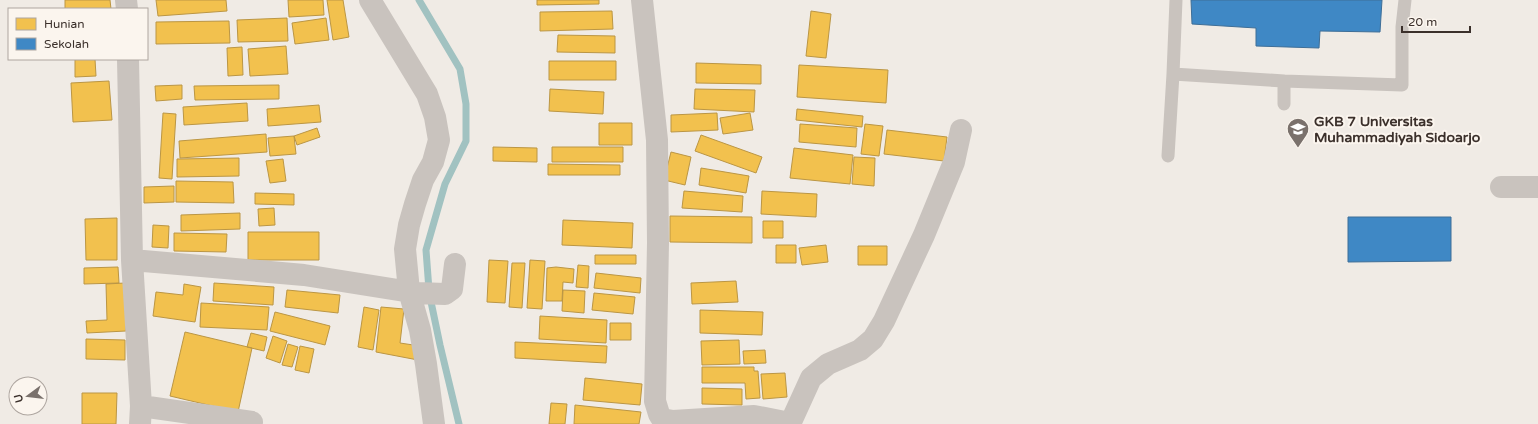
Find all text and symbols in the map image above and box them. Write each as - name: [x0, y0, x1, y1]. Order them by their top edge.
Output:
- legend: [8, 8, 148, 60]
- scale bar: [1402, 8, 1470, 34]
- text: 20 m: [1408, 15, 1437, 29]
- text: Hunian: [44, 17, 85, 31]
- text: Sekolah: [44, 37, 89, 51]
- place label: GKB 7 Universitas Muhammadiyah Sidoarjo: [1314, 113, 1481, 146]
- school or university icon: GKB 7 Universitas Muhammadiyah Sidoarjo: [1285, 116, 1311, 149]
- north arrow: [8, 376, 48, 416]
- text: U: [11, 393, 26, 404]

